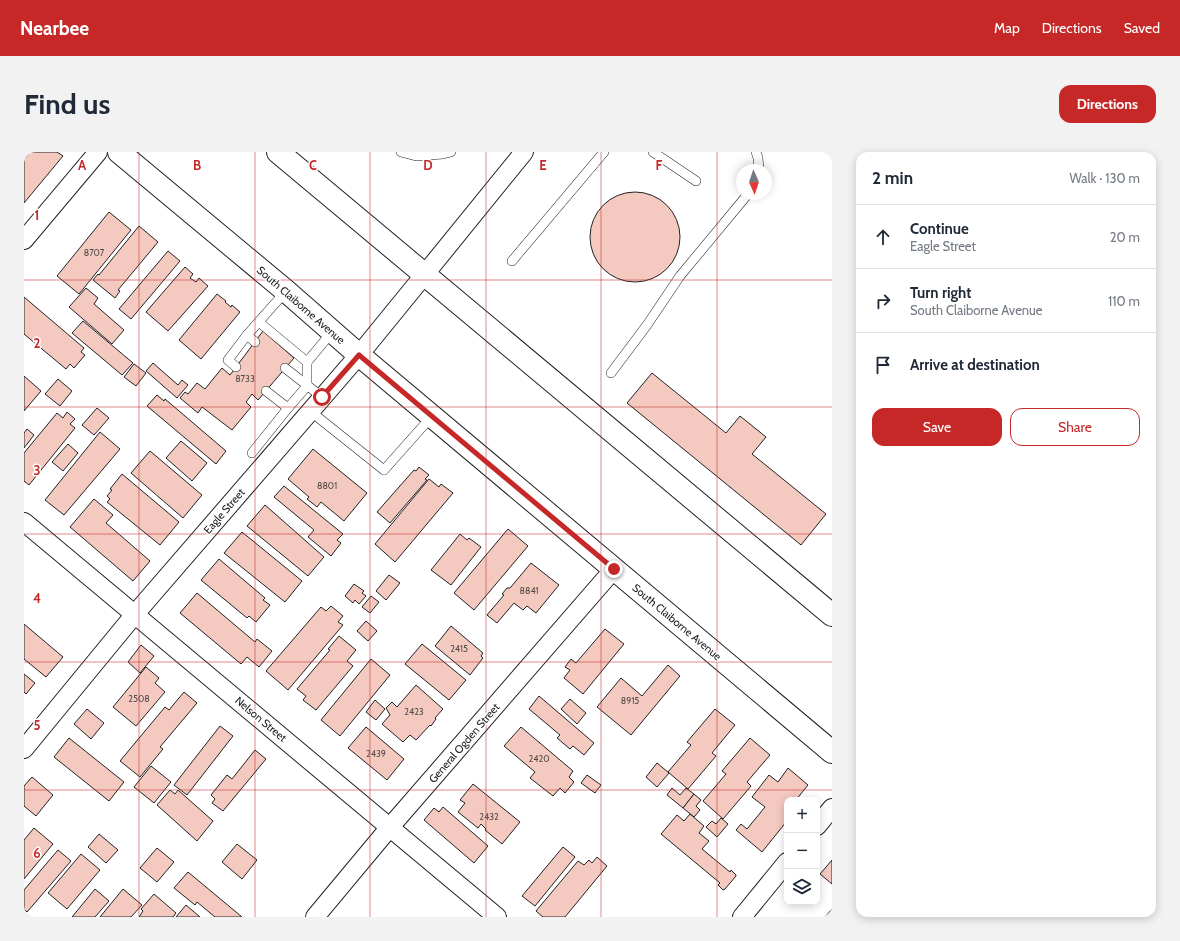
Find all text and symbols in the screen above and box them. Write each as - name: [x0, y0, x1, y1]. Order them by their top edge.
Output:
- text: Nearbee: [20, 17, 89, 40]
- text: Map: [994, 19, 1020, 37]
- text: Directions: [1042, 19, 1102, 37]
- text: Saved: [1124, 19, 1160, 37]
- button: Directions: [1059, 85, 1156, 123]
- text: Find us: [24, 87, 110, 121]
- text: A: [78, 157, 87, 173]
- text: B: [193, 157, 201, 173]
- text: C: [309, 157, 317, 173]
- text: D: [423, 157, 433, 173]
- text: E: [539, 157, 547, 173]
- text: F: [656, 157, 663, 173]
- north arrow: [736, 164, 772, 200]
- text: 2 min: [872, 168, 913, 188]
- text: Walk · 130 m: [1069, 170, 1140, 186]
- text: 1: [35, 207, 39, 223]
- text: Continue: [910, 220, 969, 238]
- icon: ahead: [872, 226, 894, 248]
- text: 20 m: [1110, 229, 1140, 245]
- text: Eagle Street: [910, 238, 976, 254]
- house number: 8707: [84, 247, 105, 258]
- street label: South Claiborne Avenue: [254, 263, 348, 347]
- text: Turn right: [910, 284, 971, 302]
- icon: right: [872, 290, 894, 312]
- text: 110 m: [1108, 293, 1140, 309]
- text: South Claiborne Avenue: [910, 302, 1043, 318]
- text: 2: [34, 335, 41, 351]
- icon: arrive: [872, 354, 894, 376]
- text: Arrive at destination: [910, 356, 1040, 374]
- house number: 8733: [235, 373, 255, 384]
- route start: [313, 388, 331, 406]
- button: Save: [872, 408, 1002, 446]
- button: Share: [1010, 408, 1140, 446]
- text: 3: [33, 462, 41, 478]
- house number: 8801: [317, 480, 337, 491]
- street label: Eagle Street: [200, 485, 248, 537]
- route end: [605, 560, 623, 578]
- street label: South Claiborne Avenue: [630, 581, 725, 664]
- house number: 8841: [519, 585, 539, 596]
- text: 4: [33, 590, 41, 606]
- house number: 2415: [450, 643, 468, 654]
- house number: 2508: [128, 693, 150, 704]
- street label: Nelson Street: [232, 693, 290, 745]
- house number: 8915: [621, 695, 639, 706]
- street label: General Ogden Street: [426, 700, 503, 786]
- house number: 2423: [404, 706, 424, 717]
- text: 5: [34, 717, 41, 733]
- house number: 2439: [366, 748, 386, 759]
- house number: 2420: [529, 753, 549, 764]
- map controls: [784, 797, 820, 905]
- button: +: [784, 797, 820, 833]
- house number: 2432: [479, 811, 499, 822]
- button: −: [784, 833, 820, 869]
- text: 6: [33, 845, 41, 861]
- button: layers: [784, 869, 820, 905]

